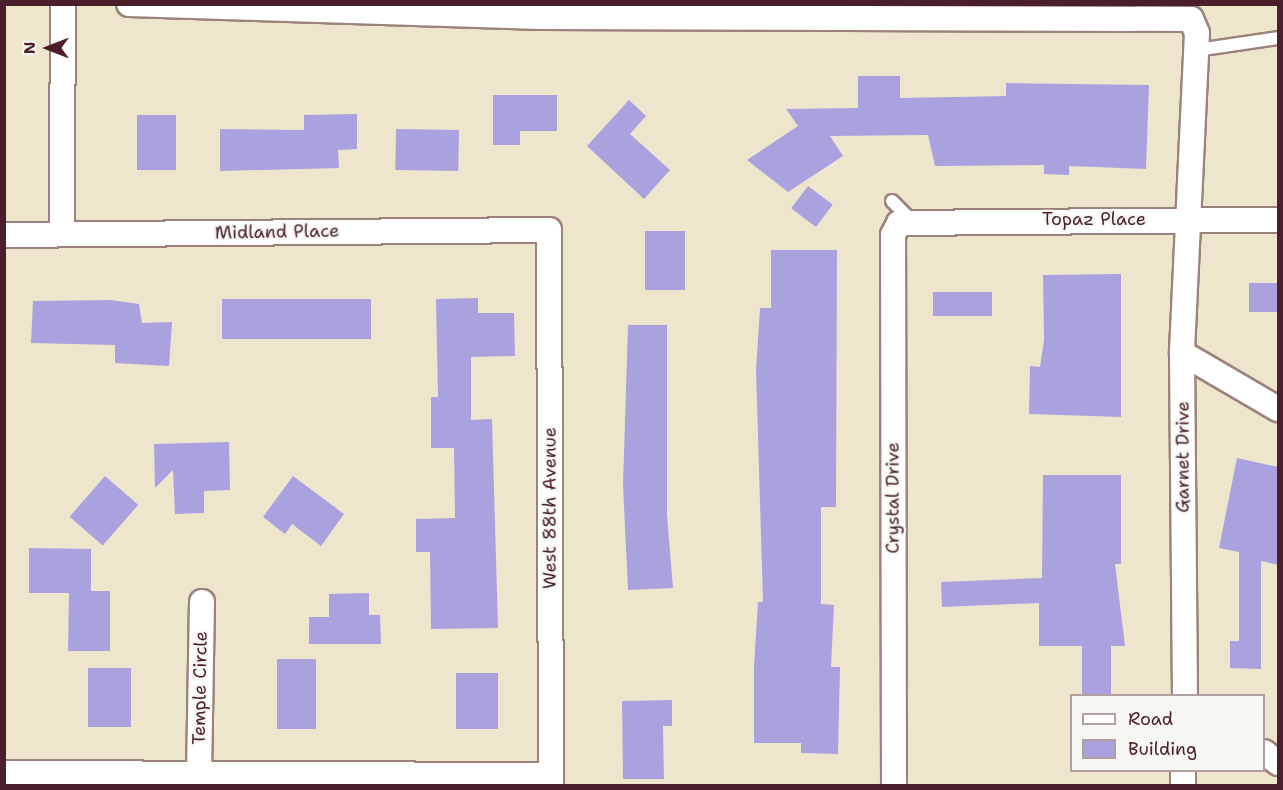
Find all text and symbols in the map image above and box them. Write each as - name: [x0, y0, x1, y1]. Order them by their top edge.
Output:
- north arrow: [18, 18, 78, 78]
- text: N: [19, 42, 40, 54]
- street label: Topaz Place: [1042, 208, 1146, 230]
- street label: Midland Place: [215, 220, 339, 244]
- street label: Garnet Drive: [1172, 401, 1194, 513]
- street label: West 88th Avenue: [539, 427, 561, 589]
- street label: Crystal Drive: [882, 442, 904, 554]
- street label: Temple Circle: [188, 631, 212, 745]
- legend: [1070, 694, 1265, 772]
- text: Road: [1128, 707, 1173, 731]
- text: Building: [1128, 737, 1197, 761]

